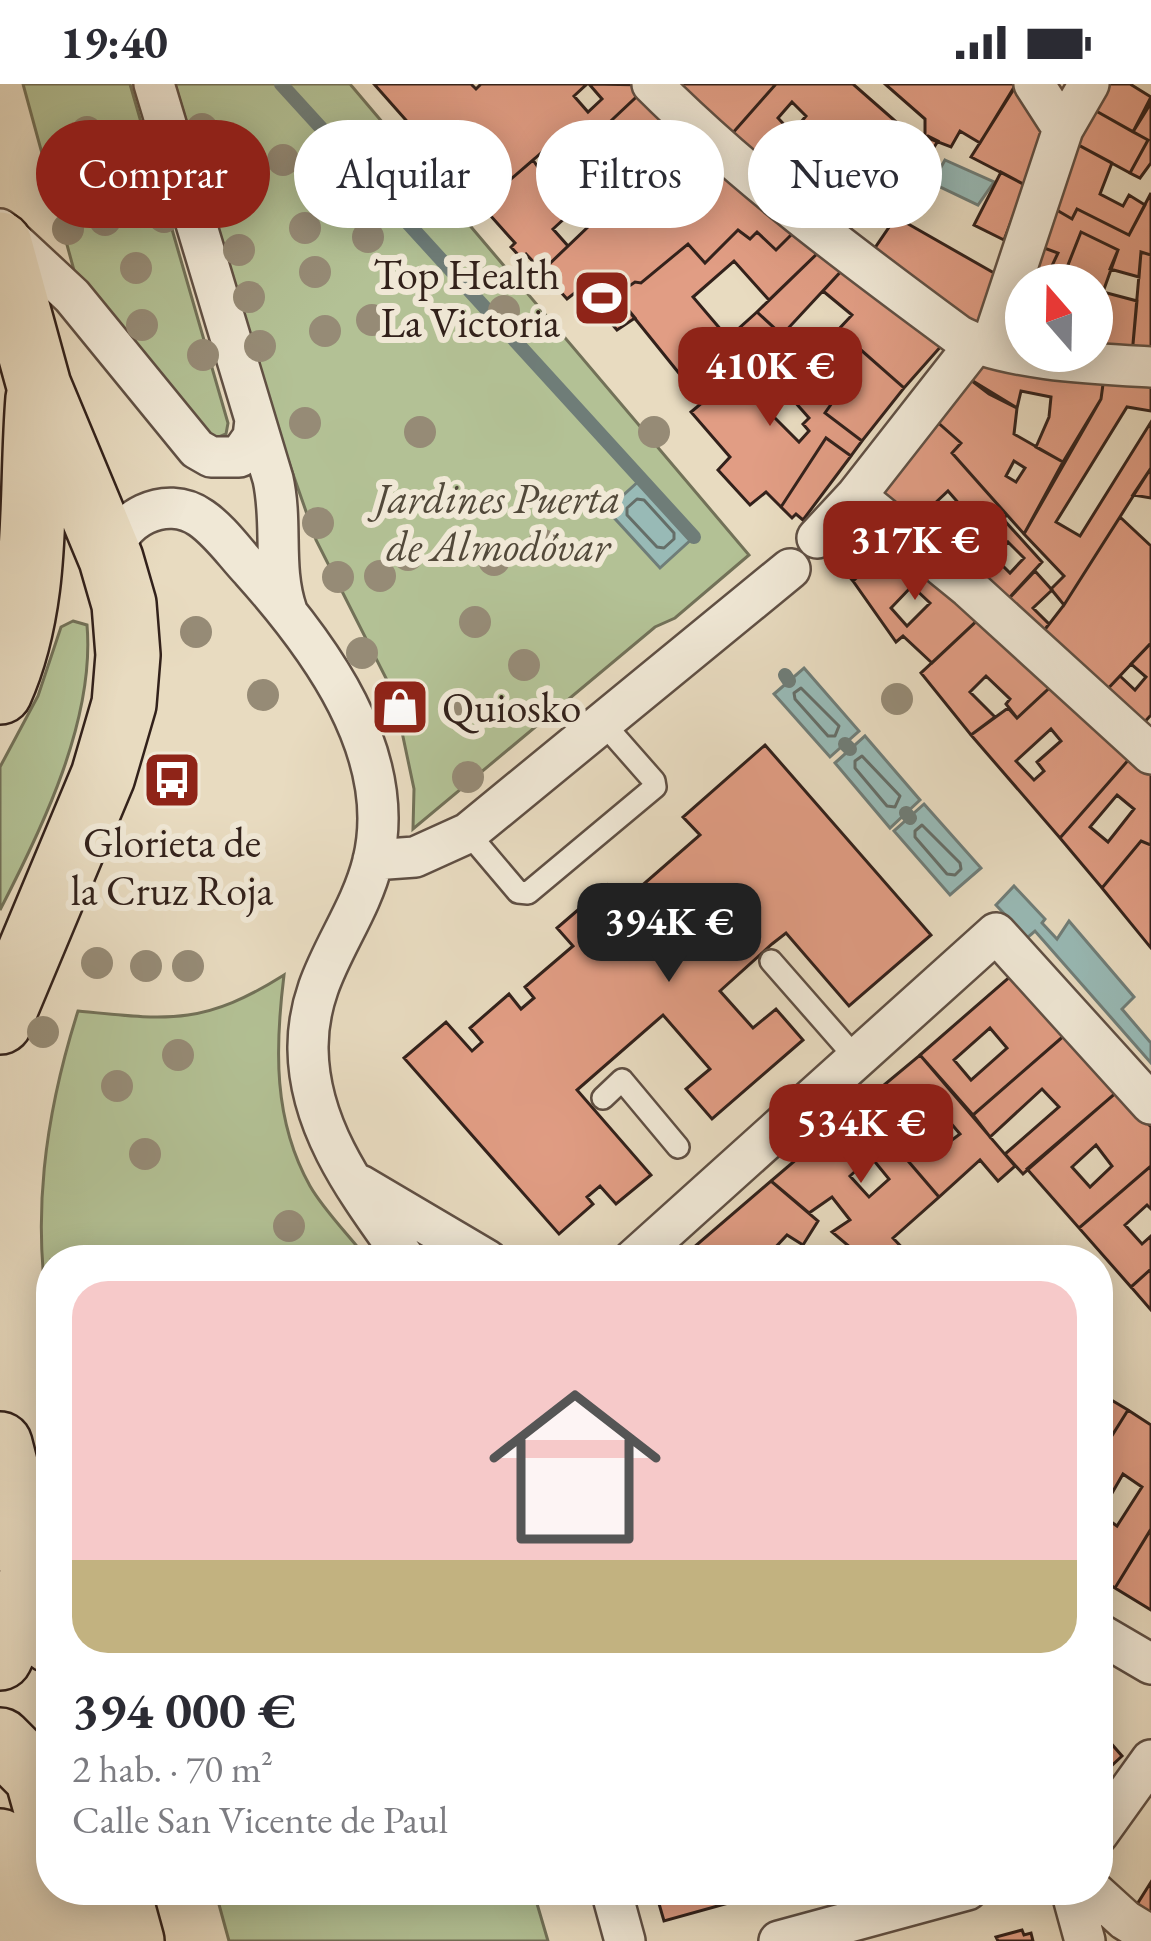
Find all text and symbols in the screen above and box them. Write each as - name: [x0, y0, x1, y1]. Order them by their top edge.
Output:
- text: 19:40: [60, 13, 168, 71]
- chip: Comprar: [36, 120, 270, 228]
- chip: Alquilar: [294, 120, 512, 228]
- chip: Filtros: [536, 120, 724, 228]
- chip: Nuevo: [748, 120, 942, 228]
- place label: Top Health La Victoria: [373, 247, 560, 350]
- north arrow: [1005, 264, 1113, 372]
- map controls: [1005, 264, 1113, 372]
- sports icon: Top Health La Victoria: [571, 267, 633, 329]
- pin: 410K €: [672, 327, 868, 429]
- text: 410K €: [705, 340, 835, 391]
- park label: Jardines Puerta de Almodóvar: [367, 471, 621, 574]
- pin: 317K €: [817, 501, 1013, 603]
- text: 317K €: [850, 514, 980, 565]
- shop icon: Quiosko: [369, 676, 431, 738]
- place label: Quiosko: [442, 680, 581, 735]
- bus stop icon: Glorieta de la Cruz Roja: [141, 749, 203, 811]
- place label: Glorieta de la Cruz Roja: [71, 815, 273, 918]
- pin: 394K €: [571, 883, 767, 985]
- text: 394K €: [604, 896, 734, 947]
- pin: 534K €: [763, 1084, 959, 1186]
- text: 534K €: [796, 1097, 926, 1148]
- icon: home: [467, 1359, 683, 1575]
- text: 394 000 €: [72, 1677, 296, 1743]
- text: 2 hab. · 70 m²: [72, 1743, 273, 1794]
- text: Calle San Vicente de Paul: [72, 1794, 448, 1845]

